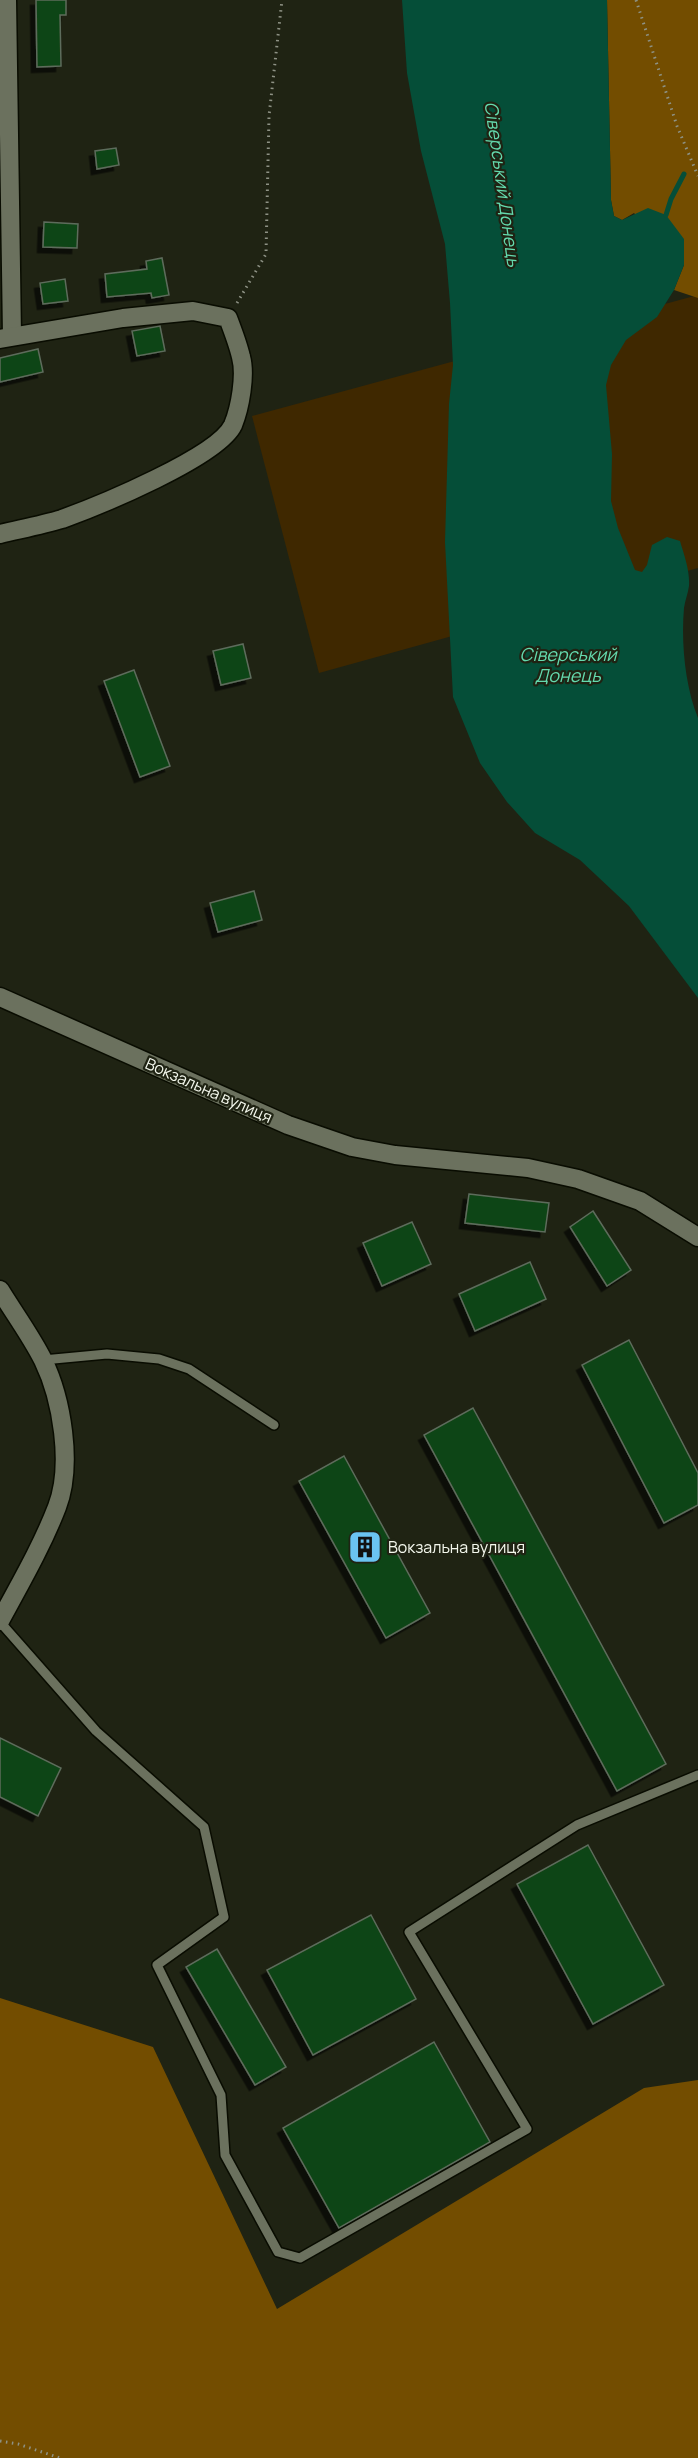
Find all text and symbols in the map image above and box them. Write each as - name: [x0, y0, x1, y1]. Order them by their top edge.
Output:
- water label: Сіверський Донець: [480, 100, 526, 268]
- water label: Сіверський Донець: [520, 642, 618, 687]
- street label: Вокзальна вулиця: [142, 1052, 276, 1128]
- building icon: Вокзальна вулиця: [347, 1529, 383, 1565]
- place label: Вокзальна вулиця: [388, 1536, 525, 1558]

